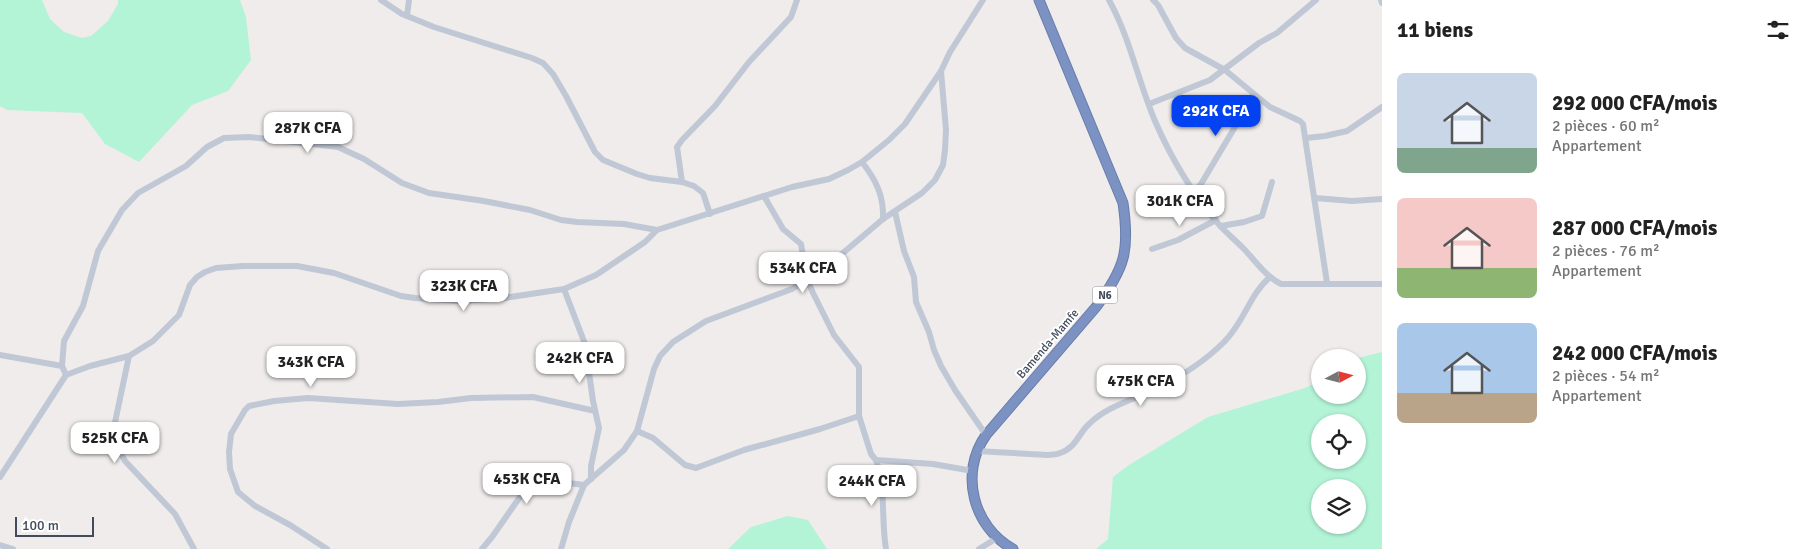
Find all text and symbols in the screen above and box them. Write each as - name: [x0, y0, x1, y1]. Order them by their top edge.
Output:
- icon: filters: [1764, 16, 1792, 44]
- text: 11 biens: [1397, 17, 1473, 43]
- text: 292 000 CFA/mois: [1552, 90, 1717, 116]
- icon: home: [1437, 93, 1497, 153]
- pin: 292K CFA: [1164, 94, 1268, 137]
- text: 292K CFA: [1183, 101, 1249, 121]
- pin: 287K CFA: [256, 112, 360, 154]
- text: 2 pièces · 60 m²: [1552, 116, 1660, 136]
- text: 287K CFA: [275, 118, 341, 138]
- text: Appartement: [1552, 136, 1642, 156]
- pin: 301K CFA: [1128, 184, 1232, 227]
- text: 301K CFA: [1147, 191, 1213, 211]
- text: 287 000 CFA/mois: [1552, 215, 1717, 241]
- icon: home: [1437, 218, 1497, 278]
- text: 2 pièces · 76 m²: [1552, 241, 1660, 261]
- pin: 534K CFA: [751, 252, 855, 294]
- text: 534K CFA: [770, 258, 836, 278]
- text: Appartement: [1552, 261, 1642, 281]
- pin: 323K CFA: [412, 270, 516, 312]
- text: 323K CFA: [431, 276, 497, 296]
- road number: N6: [1092, 286, 1118, 304]
- street label: Bamenda-Mamfe: [1014, 306, 1082, 382]
- text: 242 000 CFA/mois: [1552, 340, 1717, 366]
- pin: 242K CFA: [528, 342, 632, 384]
- icon: home: [1437, 343, 1497, 403]
- pin: 343K CFA: [259, 346, 363, 388]
- text: 242K CFA: [547, 348, 613, 368]
- north arrow: [1311, 349, 1366, 404]
- map controls: [1311, 349, 1366, 534]
- text: 343K CFA: [278, 352, 344, 372]
- pin: 475K CFA: [1089, 364, 1193, 407]
- text: 2 pièces · 54 m²: [1552, 366, 1660, 386]
- text: 475K CFA: [1108, 371, 1174, 391]
- text: Appartement: [1552, 386, 1642, 406]
- button: locate: [1311, 414, 1366, 469]
- pin: 525K CFA: [63, 422, 167, 464]
- text: 525K CFA: [82, 428, 148, 448]
- pin: 453K CFA: [475, 462, 579, 505]
- pin: 244K CFA: [820, 464, 924, 507]
- text: 453K CFA: [494, 469, 560, 489]
- text: 244K CFA: [839, 471, 905, 491]
- button: layers: [1311, 479, 1366, 534]
- scale bar: [15, 514, 94, 537]
- text: 100 m: [22, 517, 59, 534]

